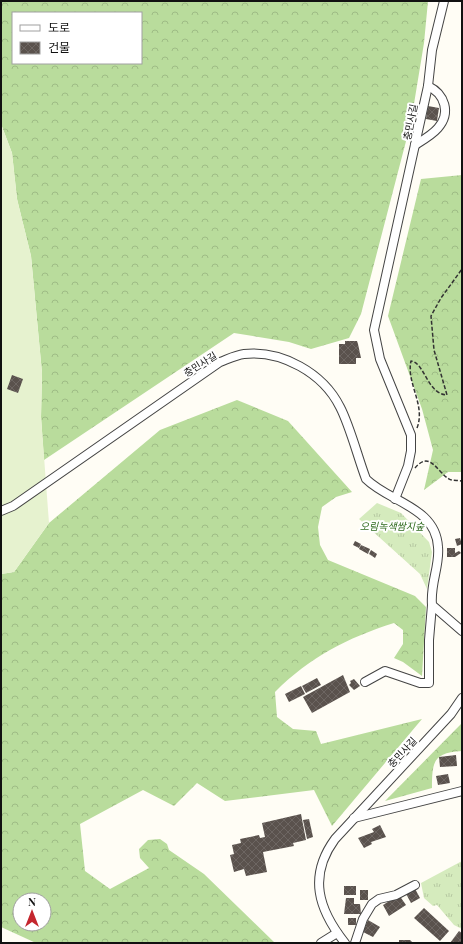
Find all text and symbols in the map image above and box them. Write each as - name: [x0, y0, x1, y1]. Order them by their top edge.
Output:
- legend: [12, 12, 142, 64]
- text: 도로: [48, 19, 70, 35]
- text: 건물: [48, 39, 70, 55]
- street label: 충민사길: [400, 103, 420, 141]
- street label: 충민사길: [181, 348, 219, 380]
- park label: 오림녹색쌈지숲: [360, 519, 425, 533]
- street label: 충민사길: [384, 734, 420, 770]
- north arrow: [12, 892, 52, 932]
- text: N: [28, 894, 36, 909]

